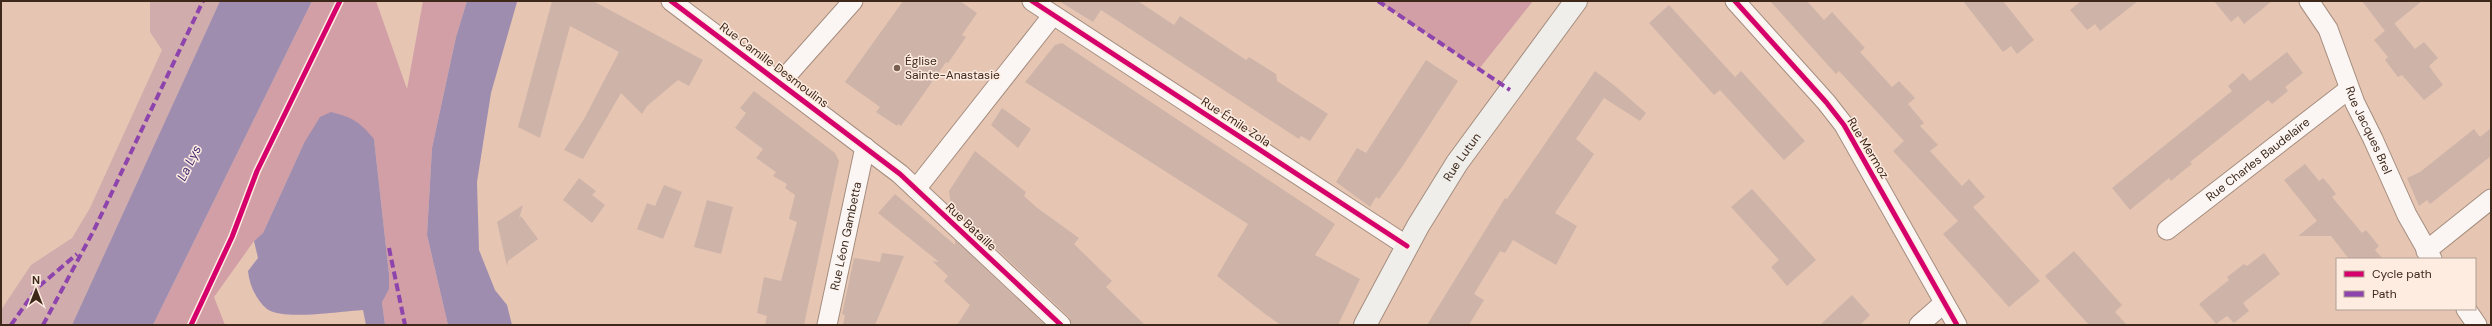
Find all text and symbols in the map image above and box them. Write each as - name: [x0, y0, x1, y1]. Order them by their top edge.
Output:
- street label: Rue Camille Desmoulins: [716, 19, 832, 111]
- place label: Église Sainte-Anastasie: [905, 53, 1000, 83]
- marker: Église Sainte-Anastasie: [892, 63, 902, 73]
- street label: Rue Jacques Brel: [2342, 84, 2396, 177]
- street label: Rue Émile Zola: [1198, 94, 1274, 150]
- street label: Rue Mermoz: [1843, 114, 1893, 182]
- street label: Rue Charles Baudelaire: [2203, 114, 2313, 205]
- street label: Rue Lutun: [1440, 130, 1485, 184]
- water label: La Lys: [173, 142, 205, 184]
- street label: Rue Léon Gambetta: [827, 180, 865, 292]
- street label: Rue Bataille: [942, 199, 1000, 255]
- legend: [2336, 258, 2476, 310]
- text: Cycle path: [2372, 266, 2432, 282]
- north arrow: [16, 270, 56, 310]
- text: N: [32, 273, 40, 287]
- text: Path: [2372, 286, 2397, 302]

